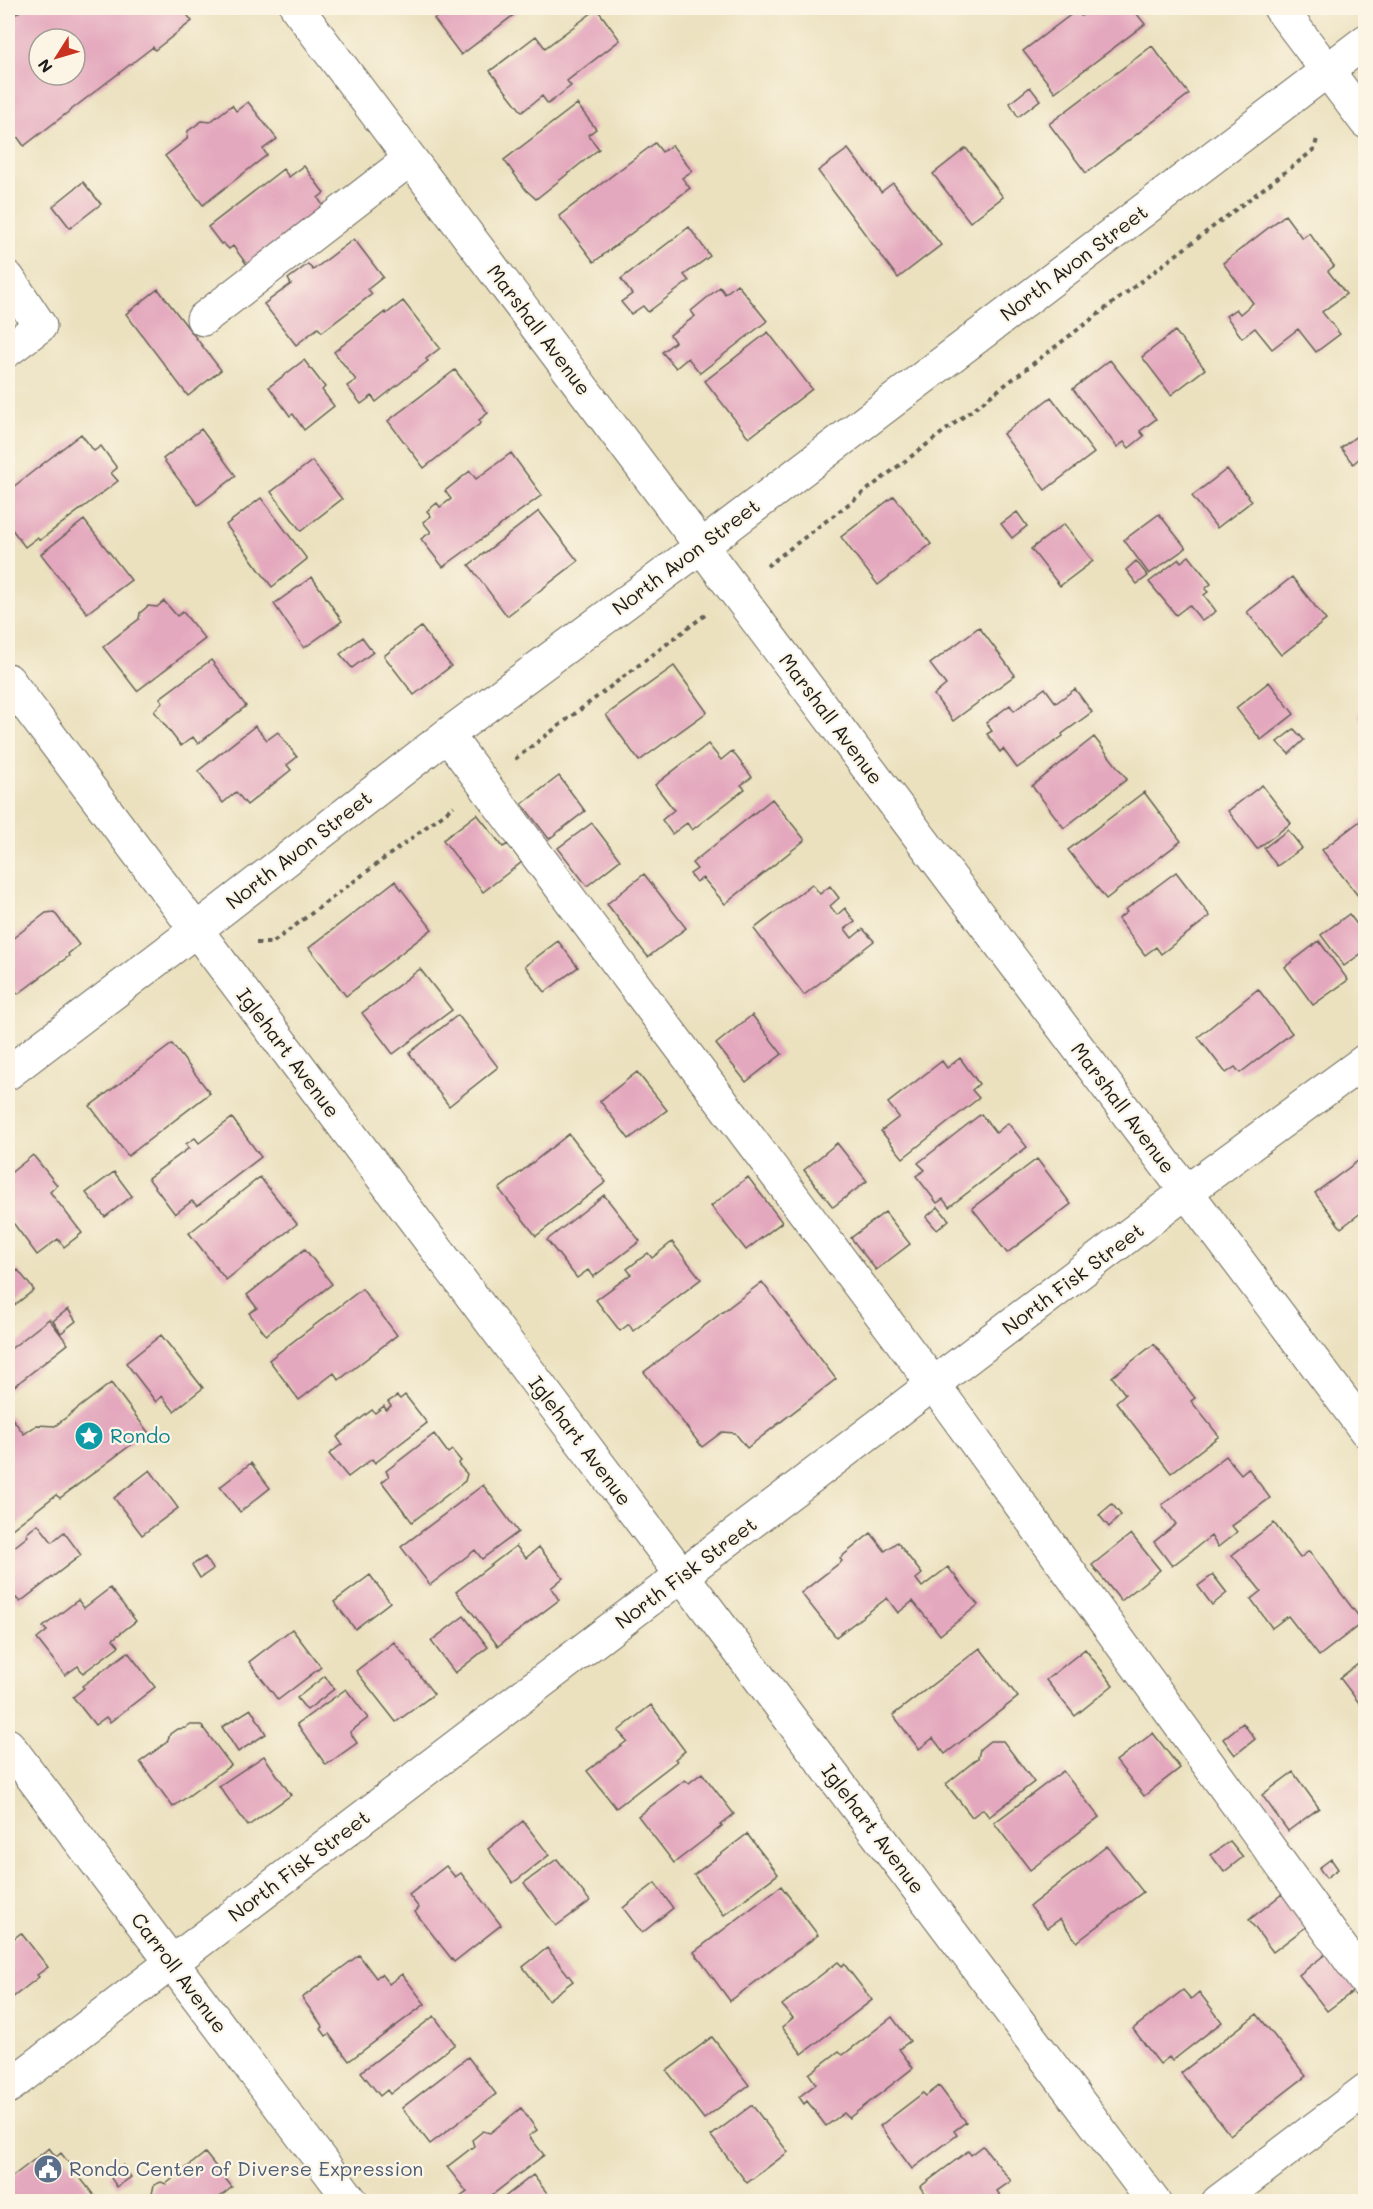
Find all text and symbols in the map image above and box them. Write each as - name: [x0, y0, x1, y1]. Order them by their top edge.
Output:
- north arrow: [27, 27, 87, 87]
- text: N: [33, 55, 57, 78]
- street label: North Avon Street: [994, 198, 1153, 326]
- street label: Marshall Avenue: [482, 259, 598, 400]
- street label: North Avon Street: [606, 492, 765, 620]
- street label: Marshall Avenue: [774, 648, 890, 789]
- street label: North Avon Street: [220, 784, 377, 914]
- street label: Iglehart Avenue: [231, 982, 346, 1122]
- street label: Marshall Avenue: [1066, 1037, 1182, 1178]
- street label: North Fisk Street: [996, 1216, 1148, 1340]
- street label: Iglehart Avenue: [523, 1370, 638, 1510]
- place icon: Rondo: [73, 1420, 105, 1452]
- place label: Rondo: [110, 1422, 170, 1448]
- street label: North Fisk Street: [609, 1510, 761, 1634]
- street label: Iglehart Avenue: [816, 1758, 931, 1898]
- street label: North Fisk Street: [222, 1803, 374, 1927]
- street label: Carroll Avenue: [126, 1907, 234, 2038]
- public building icon: Rondo Center of Diverse Expression: [32, 2153, 64, 2185]
- place label: Rondo Center of Diverse Expression: [69, 2155, 423, 2181]

